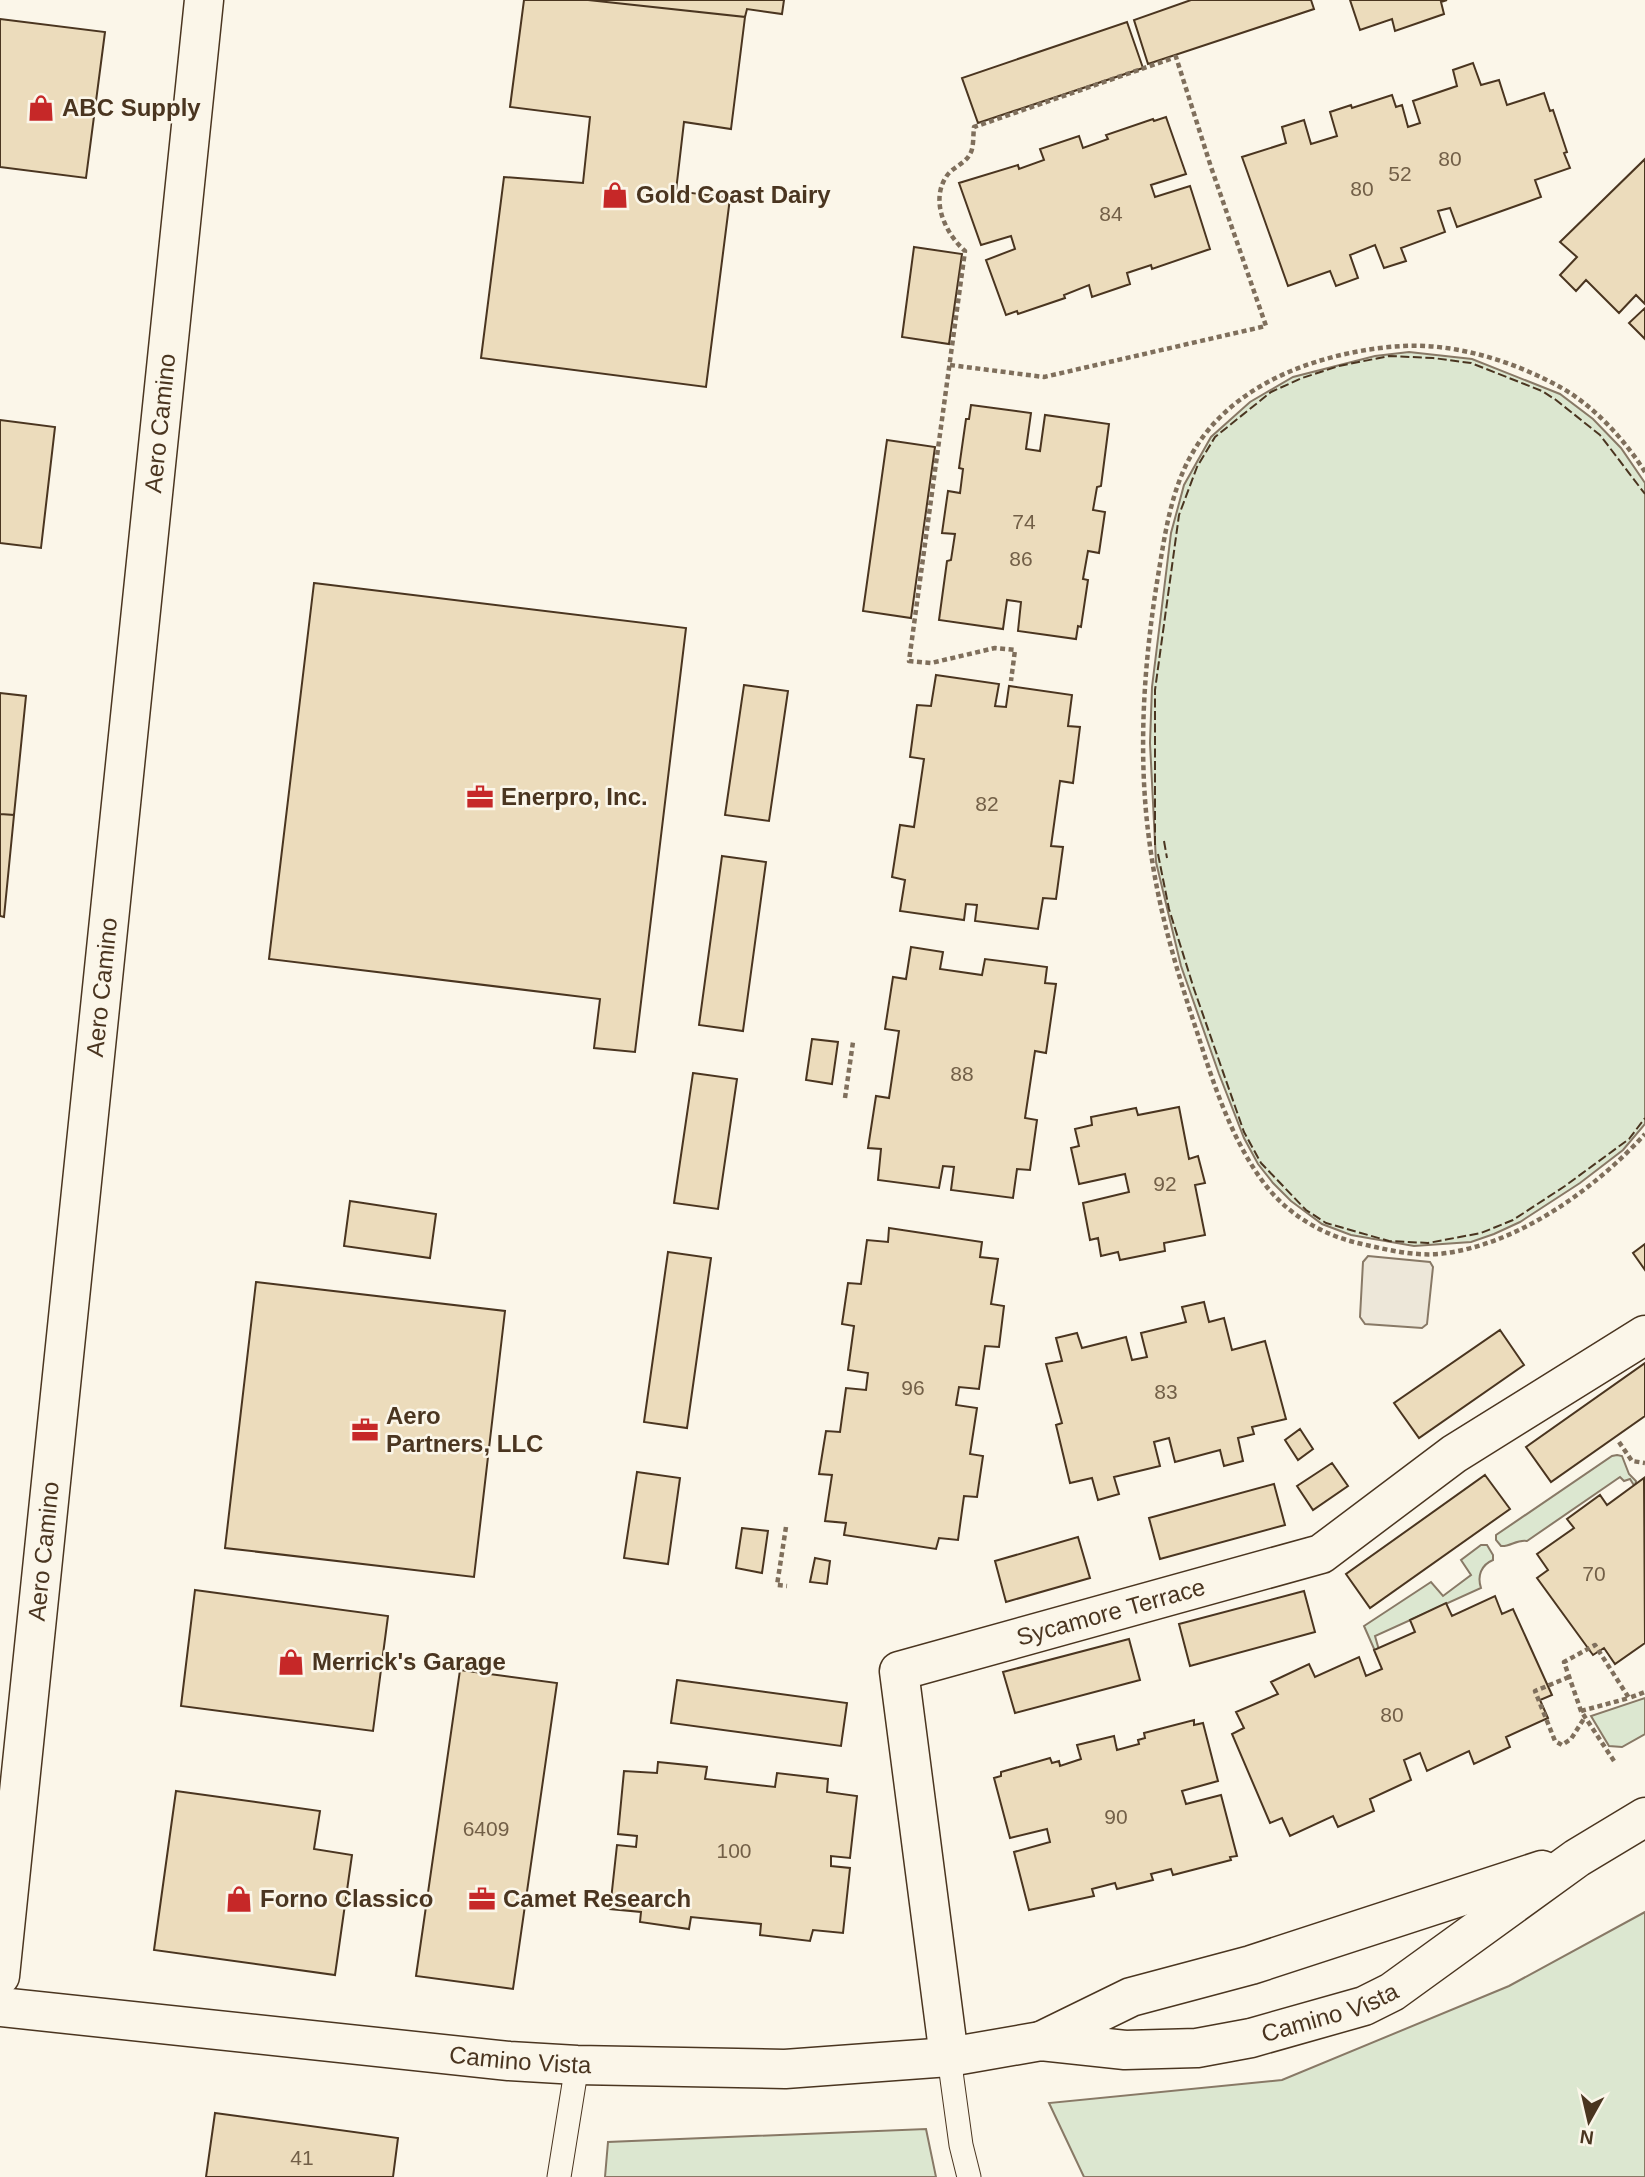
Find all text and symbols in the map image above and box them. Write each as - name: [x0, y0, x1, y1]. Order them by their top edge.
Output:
- shop icon: ABC Supply: [26, 93, 56, 123]
- place label: ABC Supply: [62, 94, 201, 121]
- house number: 80: [1438, 147, 1462, 170]
- house number: 52: [1388, 162, 1412, 185]
- house number: 80: [1350, 177, 1374, 200]
- shop icon: Gold Coast Dairy: [600, 180, 630, 210]
- place label: Gold Coast Dairy: [636, 181, 831, 208]
- house number: 84: [1099, 202, 1123, 225]
- street label: Aero Camino: [139, 352, 180, 494]
- house number: 74: [1012, 510, 1036, 533]
- house number: 86: [1009, 547, 1033, 570]
- office icon: Enerpro, Inc.: [465, 782, 495, 812]
- place label: Enerpro, Inc.: [501, 783, 648, 810]
- house number: 82: [975, 792, 999, 815]
- street label: Aero Camino: [81, 916, 122, 1058]
- house number: 88: [950, 1062, 974, 1085]
- house number: 92: [1153, 1172, 1177, 1195]
- house number: 96: [901, 1376, 925, 1399]
- house number: 83: [1154, 1380, 1178, 1403]
- place label: Aero Partners, LLC: [386, 1402, 543, 1457]
- office icon: Aero Partners, LLC: [350, 1415, 380, 1445]
- street label: Aero Camino: [23, 1480, 64, 1622]
- house number: 70: [1582, 1562, 1606, 1585]
- street label: Sycamore Terrace: [1013, 1573, 1208, 1651]
- shop icon: Merrick's Garage: [276, 1647, 306, 1677]
- place label: Merrick's Garage: [312, 1648, 506, 1675]
- house number: 80: [1380, 1703, 1404, 1726]
- house number: 90: [1104, 1805, 1128, 1828]
- house number: 6409: [463, 1817, 509, 1840]
- house number: 100: [716, 1839, 752, 1862]
- shop icon: Forno Classico: [224, 1884, 254, 1914]
- office icon: Camet Research: [467, 1884, 497, 1914]
- place label: Forno Classico: [260, 1885, 433, 1912]
- place label: Camet Research: [503, 1885, 691, 1912]
- street label: Camino Vista: [1258, 1977, 1403, 2047]
- street label: Camino Vista: [448, 2041, 592, 2078]
- north arrow: [1554, 2086, 1624, 2156]
- text: N: [1578, 2126, 1595, 2149]
- house number: 41: [290, 2146, 314, 2169]

